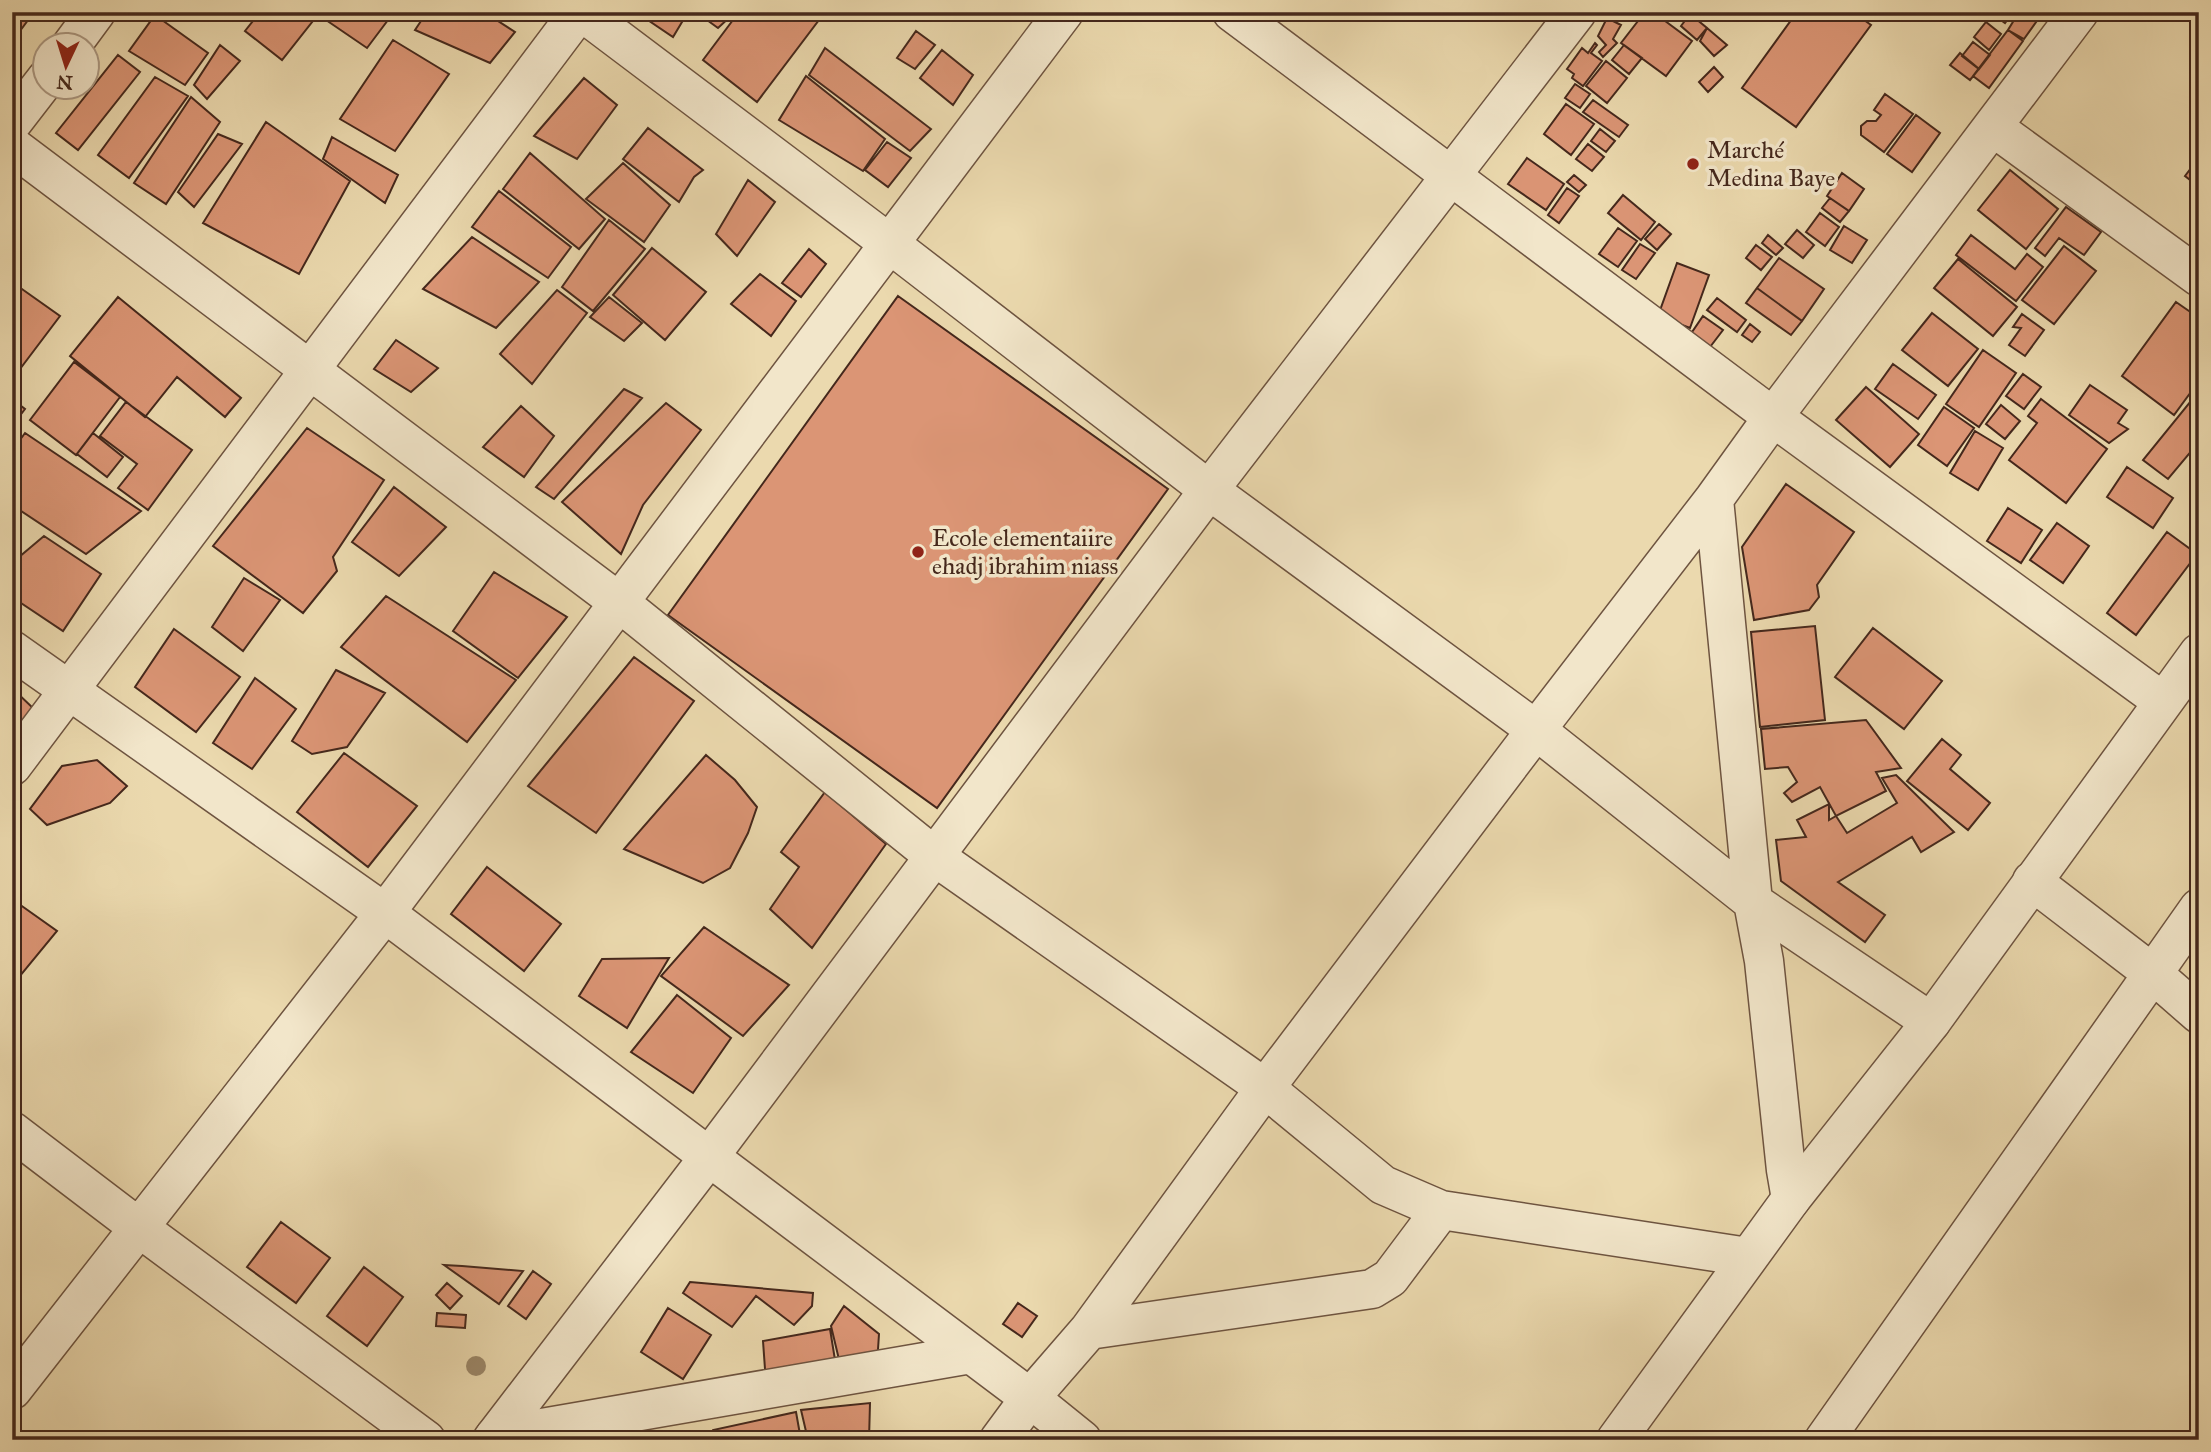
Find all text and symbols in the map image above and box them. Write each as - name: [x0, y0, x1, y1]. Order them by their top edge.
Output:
- north arrow: [32, 32, 102, 102]
- text: N: [56, 70, 74, 94]
- place label: Marché Medina Baye: [1707, 135, 1835, 193]
- marker: Marché Medina Baye: [1685, 156, 1701, 172]
- place label: Ecole elementaiire ehadj ibrahim niass: [932, 523, 1118, 581]
- marker: Ecole elementaiire ehadj ibrahim niass: [910, 544, 926, 560]

